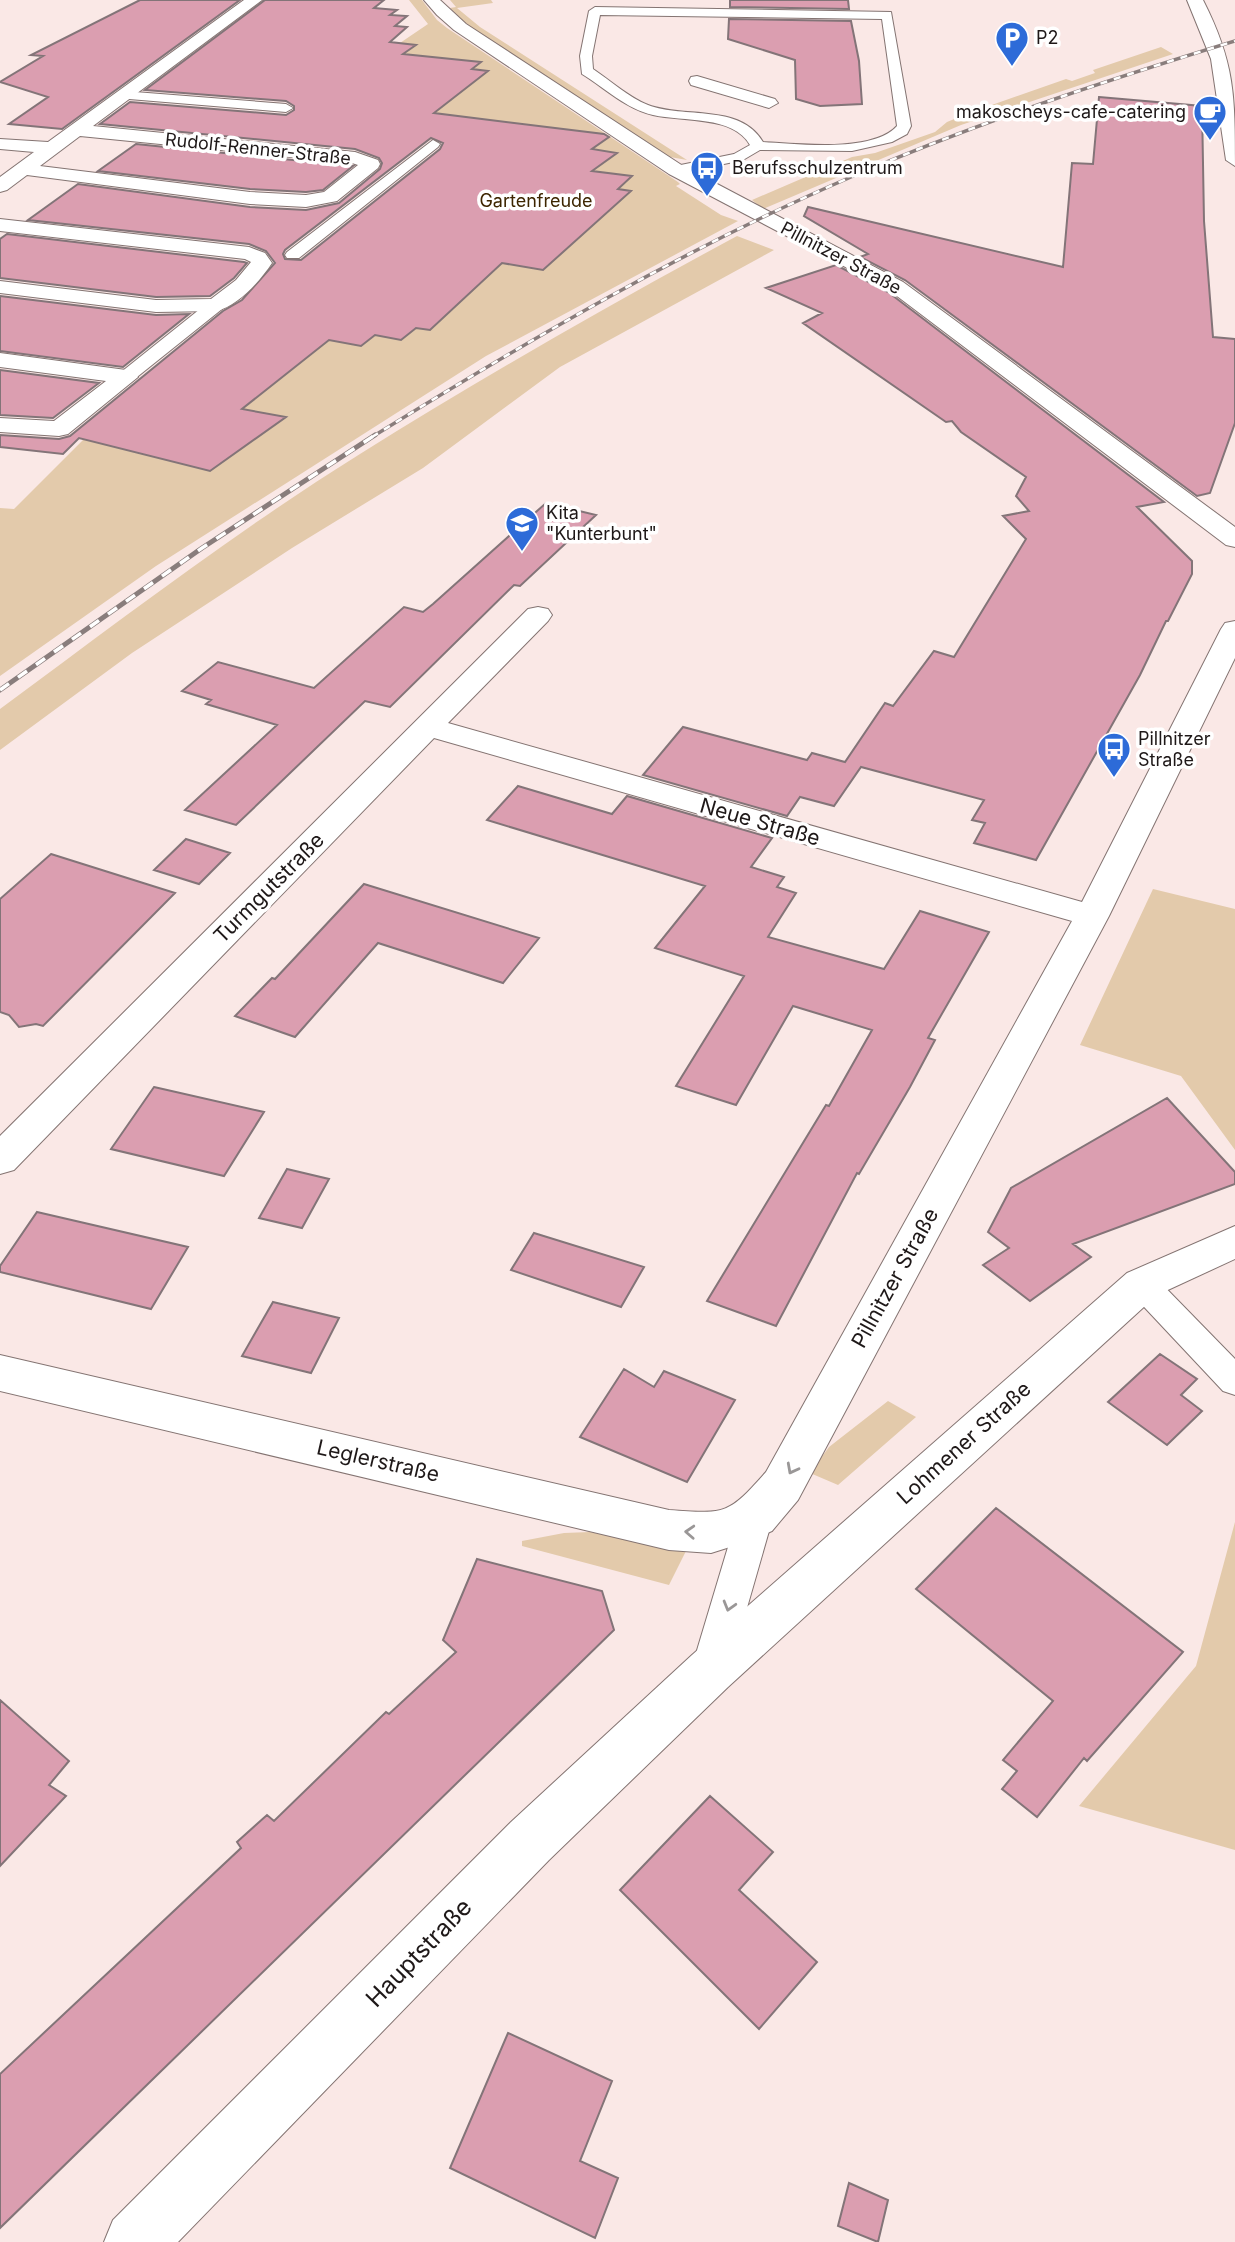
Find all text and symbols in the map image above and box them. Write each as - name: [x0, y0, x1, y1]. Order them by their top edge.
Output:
- parking icon: P2: [993, 19, 1031, 68]
- place label: P2: [1036, 27, 1058, 48]
- cafe icon: makoscheys-cafe-catering: [1191, 93, 1229, 142]
- place label: makoscheys-cafe-catering: [956, 101, 1186, 122]
- street label: Rudolf-Renner-Straße: [164, 128, 352, 169]
- bus stop icon: Berufsschulzentrum: [688, 149, 726, 198]
- place label: Berufsschulzentrum: [732, 157, 903, 178]
- park label: Gartenfreude: [479, 190, 593, 211]
- street label: Pillnitzer Straße: [777, 217, 905, 298]
- place label: Kita "Kunterbunt": [546, 502, 657, 544]
- school or university icon: Kita "Kunterbunt": [503, 504, 541, 553]
- place label: Pillnitzer Straße: [1138, 728, 1211, 770]
- bus stop icon: Pillnitzer Straße: [1095, 730, 1133, 779]
- street label: Neue Straße: [697, 792, 823, 851]
- street label: Turmgutstraße: [208, 827, 329, 948]
- street label: Pillnitzer Straße: [846, 1204, 943, 1352]
- street label: Lohmener Straße: [892, 1376, 1036, 1509]
- street label: Leglerstraße: [314, 1434, 442, 1487]
- one-way arrow: [786, 1462, 800, 1474]
- one-way arrow: [684, 1524, 695, 1539]
- one-way arrow: [722, 1599, 737, 1611]
- street label: Hauptstraße: [360, 1892, 478, 2013]

